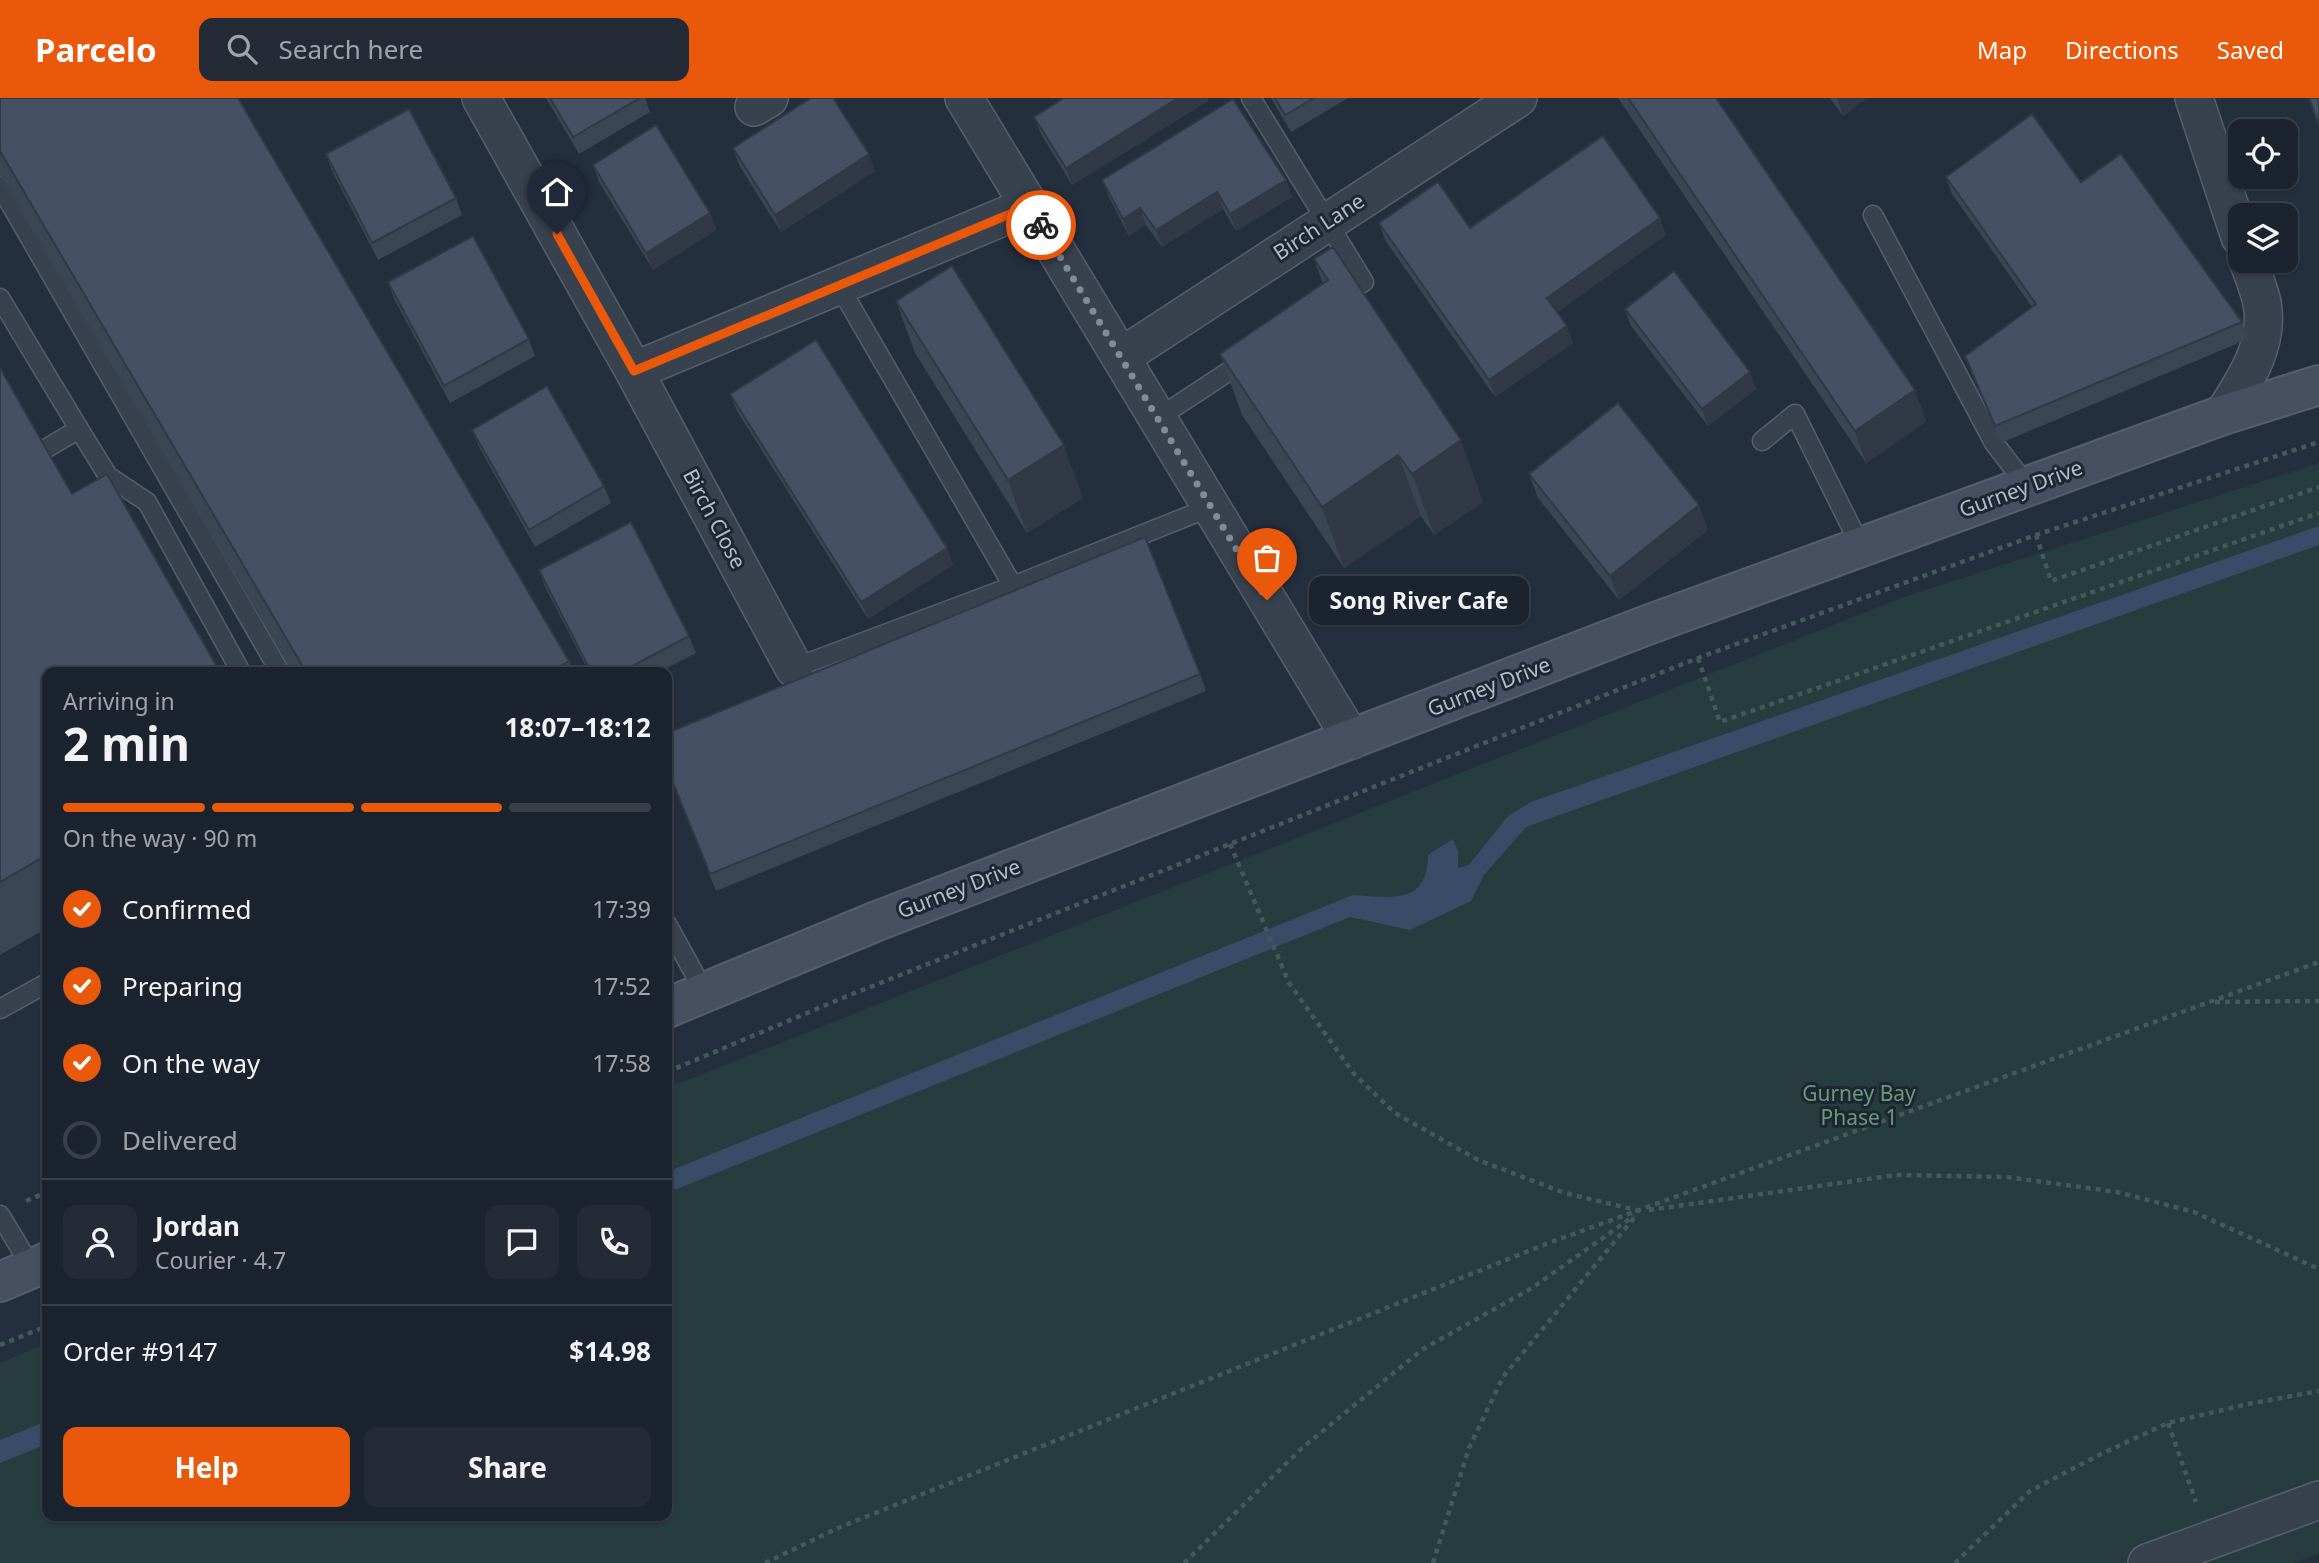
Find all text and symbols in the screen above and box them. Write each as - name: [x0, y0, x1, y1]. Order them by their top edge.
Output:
- search box: [199, 18, 689, 81]
- text: Parcelo: [35, 27, 157, 72]
- icon: search: [223, 30, 261, 68]
- text: Search here: [279, 31, 423, 67]
- text: Map: [1977, 33, 2027, 66]
- text: Directions: [2065, 33, 2179, 66]
- text: Saved: [2217, 33, 2284, 66]
- map controls: [2228, 119, 2298, 273]
- button: locate: [2228, 119, 2298, 189]
- pin: [527, 162, 587, 234]
- icon: home: [538, 173, 576, 211]
- street label: Birch Lane: [1267, 186, 1369, 266]
- courier: [1006, 190, 1076, 260]
- button: layers: [2228, 203, 2298, 273]
- icon: bike: [1022, 206, 1060, 244]
- street label: Gurney Drive: [1955, 453, 2086, 523]
- street label: Birch Close: [677, 464, 753, 573]
- pin: [1237, 528, 1297, 600]
- icon: bag: [1248, 539, 1286, 577]
- callout: Song River Cafe: [1309, 575, 1530, 624]
- text: Song River Cafe: [1330, 584, 1508, 616]
- street label: Gurney Drive: [1423, 650, 1554, 722]
- text: Arriving in: [63, 685, 175, 717]
- text: 18:07–18:12: [504, 709, 651, 745]
- text: 2 min: [63, 712, 190, 774]
- text: On the way · 90 m: [63, 822, 257, 854]
- street label: Gurney Drive: [893, 852, 1024, 924]
- icon: check: [63, 890, 101, 928]
- text: Confirmed: [122, 891, 252, 927]
- text: 17:39: [592, 893, 651, 925]
- icon: check: [63, 967, 101, 1005]
- text: Preparing: [122, 968, 243, 1004]
- text: 17:52: [592, 970, 651, 1002]
- icon: check: [63, 1044, 101, 1082]
- text: On the way: [122, 1045, 260, 1081]
- text: 17:58: [592, 1047, 651, 1079]
- park label: Gurney Bay Phase 1: [1802, 1079, 1916, 1131]
- text: Delivered: [122, 1122, 238, 1158]
- button: person: [63, 1205, 137, 1279]
- button: chat: [485, 1205, 559, 1279]
- button: phone: [577, 1205, 651, 1279]
- text: Jordan: [155, 1208, 240, 1244]
- text: Courier · 4.7: [155, 1244, 286, 1276]
- text: Order #9147: [63, 1333, 218, 1369]
- text: $14.98: [569, 1333, 651, 1369]
- button: Help: [63, 1427, 350, 1507]
- button: Share: [364, 1427, 651, 1507]

